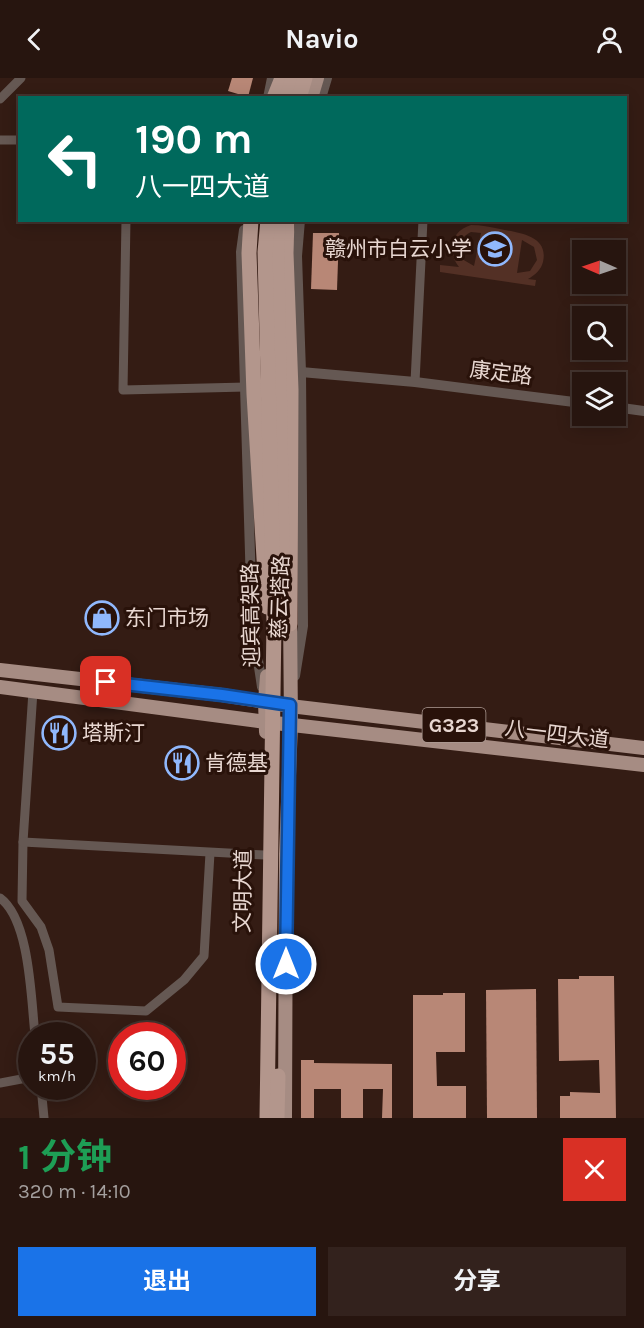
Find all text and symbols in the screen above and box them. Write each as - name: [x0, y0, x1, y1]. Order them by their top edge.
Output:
- icon: back: [18, 23, 51, 56]
- text: Navio: [285, 23, 359, 55]
- icon: person: [593, 23, 626, 56]
- text: 190 m: [135, 114, 253, 164]
- icon: left: [36, 120, 114, 198]
- text: 八一四大道: [135, 171, 270, 203]
- school or university icon: 赣州市白云小学: [477, 231, 513, 267]
- place label: 赣州市白云小学: [325, 237, 472, 261]
- north arrow: [572, 240, 626, 294]
- map controls: [572, 240, 626, 426]
- button: search: [572, 306, 626, 360]
- street label: 康定路: [468, 357, 534, 389]
- button: layers: [572, 372, 626, 426]
- street label: 慈云塔路: [267, 555, 293, 639]
- street label: 迎宾高架路: [238, 562, 264, 668]
- shop icon: 东门市场: [84, 600, 120, 636]
- place label: 东门市场: [125, 606, 209, 630]
- pin: [80, 656, 131, 707]
- icon: arrive: [89, 665, 122, 698]
- road number: G323: [422, 708, 486, 742]
- restaurant icon: 塔斯汀: [41, 715, 77, 751]
- street label: 八一四大道: [503, 716, 611, 752]
- place label: 塔斯汀: [82, 721, 145, 745]
- restaurant icon: 肯德基: [164, 745, 200, 781]
- place label: 肯德基: [205, 751, 268, 775]
- street label: 文明大道: [230, 849, 256, 933]
- position arrow: [254, 932, 318, 996]
- speed limit sign: 60: [108, 1022, 186, 1100]
- text: 55: [40, 1036, 74, 1072]
- text: km/h: [38, 1067, 76, 1085]
- text: 1 分钟: [18, 1136, 112, 1178]
- button: close: [563, 1138, 626, 1201]
- text: 320 m · 14:10: [18, 1180, 131, 1203]
- button: 退出: [18, 1247, 316, 1316]
- button: 分享: [328, 1247, 626, 1316]

